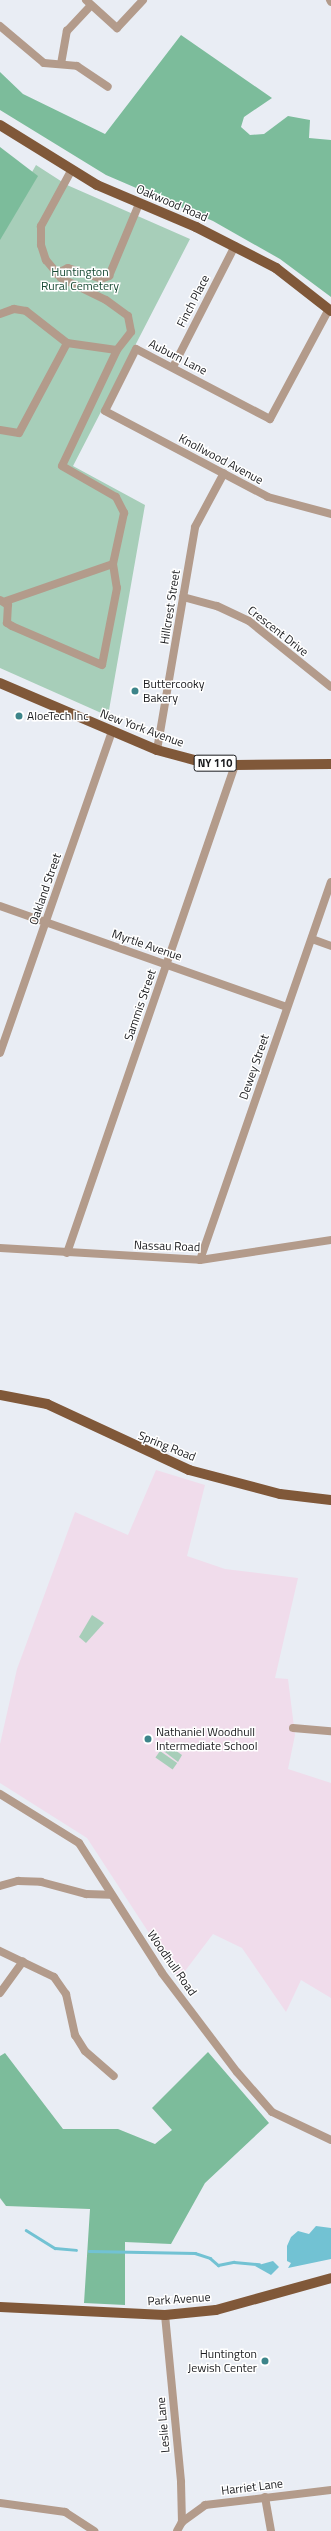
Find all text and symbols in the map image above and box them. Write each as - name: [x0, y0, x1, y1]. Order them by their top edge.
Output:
- street label: Oakwood Road: [134, 181, 210, 225]
- park label: Huntington Rural Cemetery: [41, 265, 119, 293]
- street label: Finch Place: [174, 272, 212, 330]
- street label: Auburn Lane: [146, 336, 210, 378]
- street label: Knollwood Avenue: [176, 431, 266, 487]
- street label: Hillcrest Street: [157, 569, 183, 645]
- street label: Crescent Drive: [245, 603, 311, 659]
- place label: Buttercooky Bakery: [143, 677, 205, 705]
- marker: Buttercooky Bakery: [130, 686, 140, 696]
- street label: New York Avenue: [98, 706, 186, 750]
- place label: AloeTech Inc: [27, 709, 88, 723]
- marker: AloeTech Inc: [14, 711, 24, 721]
- road number: NY 110: [193, 754, 237, 772]
- street label: Oakland Street: [26, 851, 64, 927]
- street label: Myrtle Avenue: [110, 926, 184, 964]
- street label: Sammis Street: [121, 967, 159, 1043]
- street label: Dewey Street: [236, 1032, 272, 1102]
- street label: Nassau Road: [134, 1238, 200, 1254]
- street label: Spring Road: [136, 1428, 198, 1464]
- place label: Nathaniel Woodhull Intermediate School: [156, 1725, 257, 1753]
- marker: Nathaniel Woodhull Intermediate School: [143, 1734, 153, 1744]
- street label: Woodhull Road: [144, 1928, 200, 1998]
- street label: Park Avenue: [147, 2290, 211, 2308]
- place label: Huntington Jewish Center: [188, 2347, 257, 2375]
- marker: Huntington Jewish Center: [260, 2356, 270, 2366]
- street label: Leslie Lane: [153, 2397, 173, 2453]
- street label: Harriet Lane: [220, 2476, 284, 2498]

